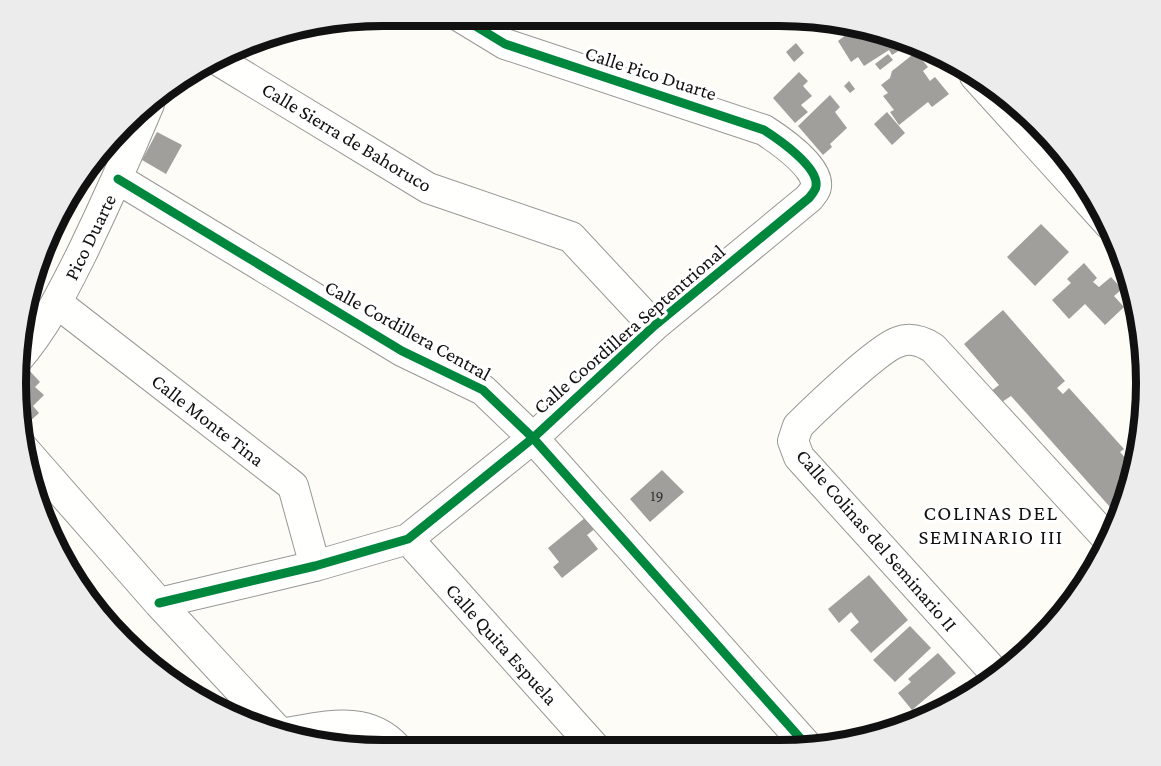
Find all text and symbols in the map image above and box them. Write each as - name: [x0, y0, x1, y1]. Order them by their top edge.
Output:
- street label: Calle Pico Duarte: [583, 41, 720, 105]
- street label: Calle Sierra de Bahoruco: [258, 78, 436, 196]
- street label: Pico Duarte: [60, 190, 120, 283]
- street label: Calle Coordillera Septentrional: [529, 240, 730, 419]
- street label: Calle Cordillera Central: [321, 275, 495, 385]
- street label: Calle Monte Tina: [147, 369, 269, 471]
- street label: Calle Colinas del Seminario II: [792, 445, 962, 635]
- house number: 19: [650, 487, 664, 504]
- district label: COLINAS DEL SEMINARIO III: [918, 501, 1064, 549]
- street label: Calle Quita Espuela: [441, 579, 562, 710]

